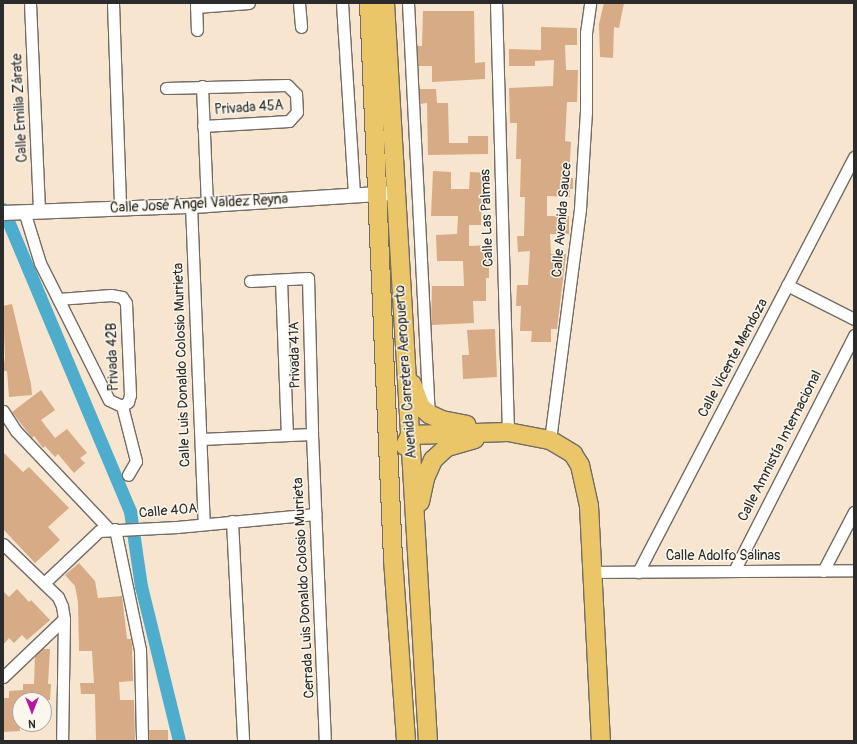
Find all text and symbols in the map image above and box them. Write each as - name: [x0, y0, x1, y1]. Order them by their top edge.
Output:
- street label: Calle Emilia Zárate: [9, 53, 31, 163]
- street label: Privada 45A: [214, 97, 284, 119]
- street label: Calle Avenida Sauce: [549, 162, 575, 278]
- street label: Calle Las Palmas: [477, 169, 497, 267]
- street label: Calle José Ángel Valdez Reyna: [110, 191, 288, 217]
- street label: Calle Luis Donaldo Colosio Murrieta: [170, 263, 194, 467]
- street label: Avenida Carretera Aeropuerto: [392, 285, 420, 459]
- street label: Calle Vicente Mendoza: [695, 296, 771, 420]
- street label: Privada 41A: [286, 321, 304, 389]
- street label: Privada 42B: [103, 323, 123, 391]
- street label: Calle Amnistía Internacional: [735, 368, 825, 524]
- street label: Cerrada Luis Donaldo Colosio Murrieta: [290, 477, 318, 699]
- street label: Calle 40A: [138, 500, 198, 522]
- street label: Calle Adolfo Salinas: [666, 548, 780, 564]
- north arrow: [12, 692, 52, 732]
- text: N: [28, 717, 36, 730]

